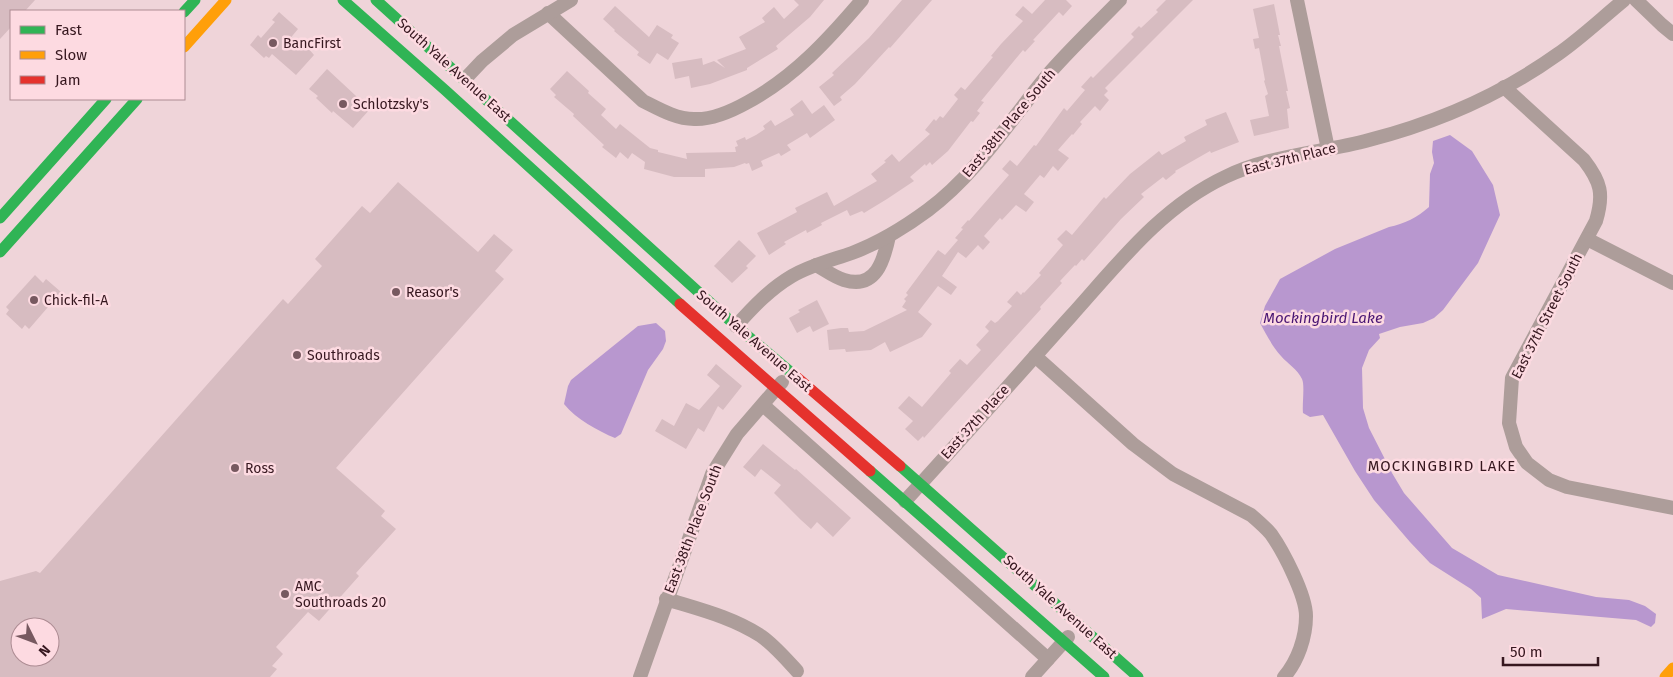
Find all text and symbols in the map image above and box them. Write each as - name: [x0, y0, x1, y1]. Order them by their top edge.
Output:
- legend: [10, 10, 185, 100]
- street label: South Yale Avenue East: [394, 15, 515, 126]
- text: Fast: [55, 21, 82, 39]
- place label: BancFirst: [283, 35, 342, 52]
- marker: BancFirst: [267, 37, 279, 49]
- text: Slow: [55, 46, 87, 64]
- street label: East 38th Place South: [959, 65, 1059, 181]
- text: Jam: [55, 71, 81, 89]
- place label: Schlotzsky's: [353, 96, 429, 113]
- marker: Schlotzsky's: [337, 98, 349, 110]
- street label: East 37th Place: [1242, 139, 1338, 179]
- street label: East 37th Street South: [1508, 250, 1586, 382]
- place label: Reasor's: [406, 284, 459, 301]
- marker: Reasor's: [390, 286, 402, 298]
- street label: South Yale Avenue East: [693, 286, 816, 396]
- place label: Chick-fil-A: [44, 292, 108, 309]
- marker: Chick-fil-A: [28, 294, 40, 306]
- water label: Mockingbird Lake: [1263, 309, 1383, 327]
- place label: Southroads: [307, 347, 380, 364]
- marker: Southroads: [291, 349, 303, 361]
- street label: East 37th Place: [937, 381, 1013, 463]
- district label: MOCKINGBIRD LAKE: [1368, 457, 1516, 475]
- place label: Ross: [245, 460, 275, 477]
- marker: Ross: [229, 462, 241, 474]
- street label: East 38th Place South: [661, 462, 725, 596]
- street label: South Yale Avenue East: [1000, 552, 1121, 663]
- place label: AMC Southroads 20: [295, 578, 386, 611]
- marker: AMC Southroads 20: [279, 588, 291, 600]
- north arrow: [10, 617, 60, 667]
- scale bar: [1503, 634, 1598, 666]
- text: N: [35, 641, 54, 660]
- text: 50 m: [1510, 643, 1543, 661]

